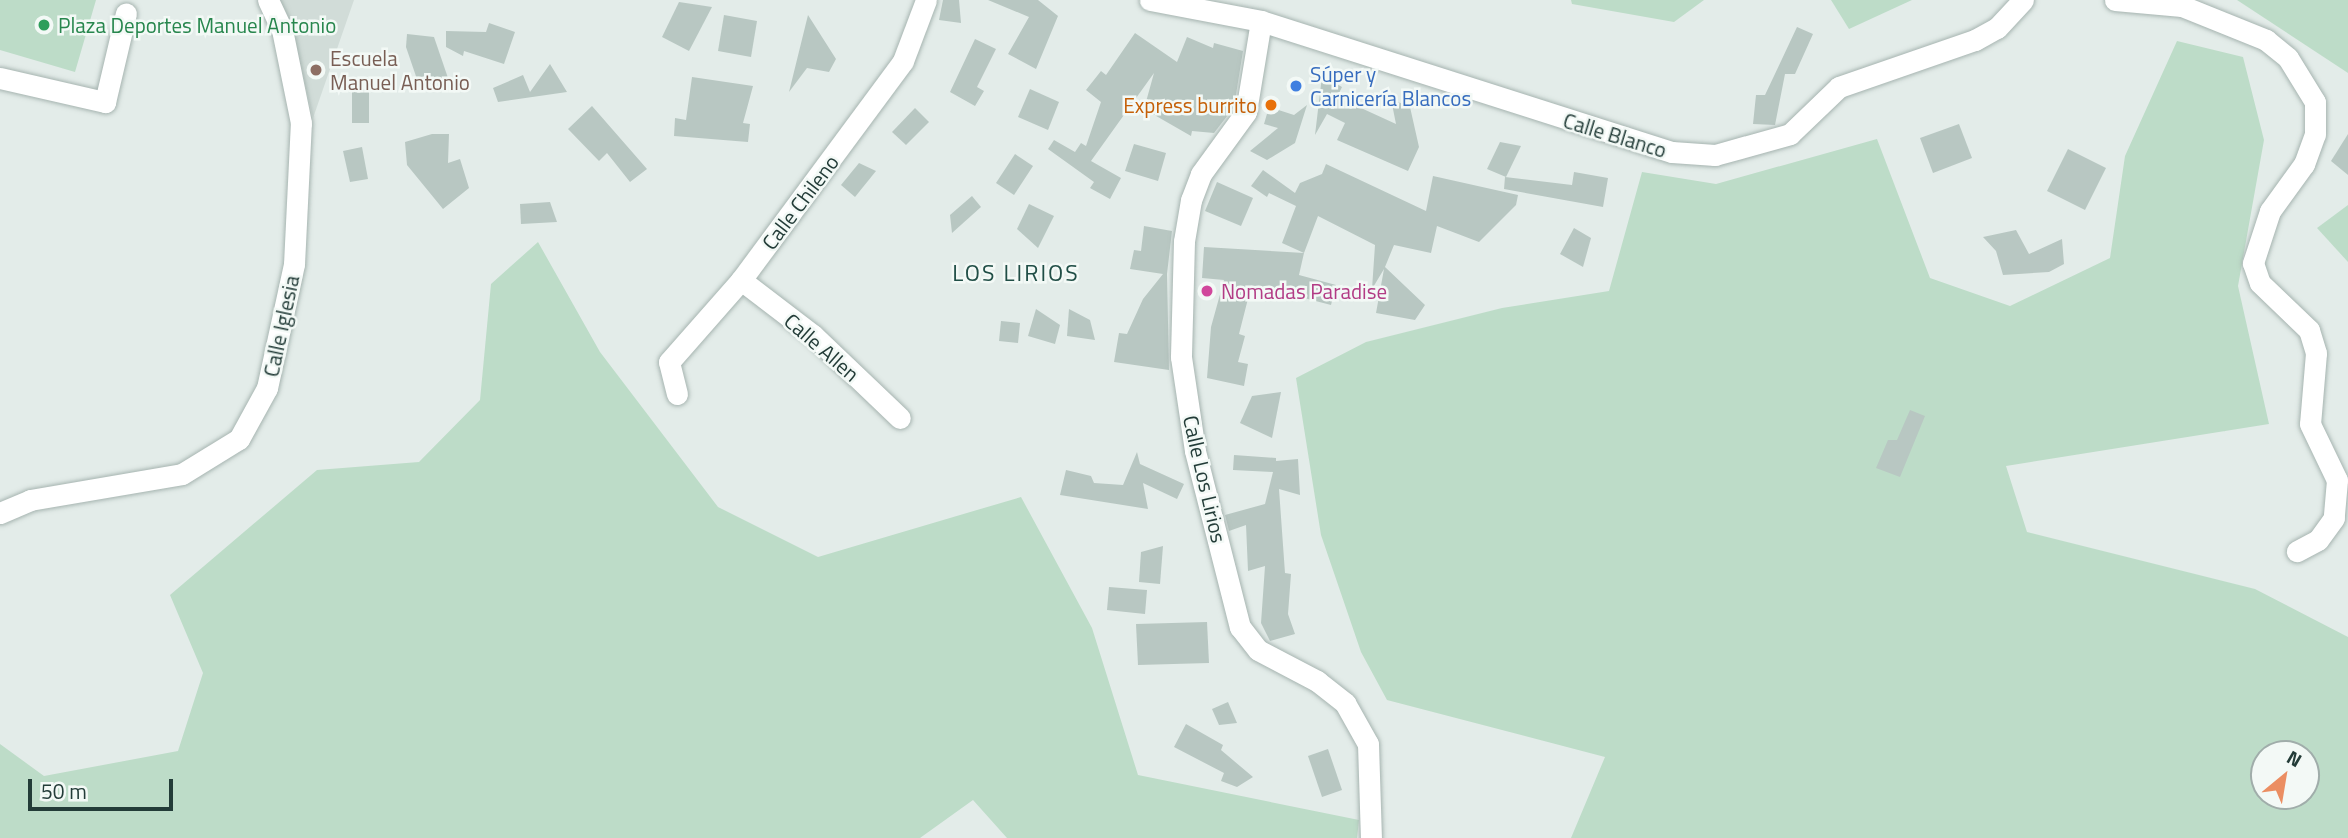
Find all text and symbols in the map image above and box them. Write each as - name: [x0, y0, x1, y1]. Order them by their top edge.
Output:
- place label: Plaza Deportes Manuel Antonio: [58, 12, 336, 38]
- marker: Plaza Deportes Manuel Antonio: [36, 17, 52, 33]
- place label: Escuela Manuel Antonio: [330, 45, 470, 95]
- place label: Súper y Carnicería Blancos: [1310, 61, 1471, 111]
- marker: Escuela Manuel Antonio: [308, 62, 324, 78]
- marker: Súper y Carnicería Blancos: [1288, 78, 1304, 94]
- place label: Express burrito: [1123, 92, 1257, 118]
- marker: Express burrito: [1263, 97, 1279, 113]
- street label: Calle Blanco: [1560, 107, 1670, 163]
- street label: Calle Chileno: [756, 150, 844, 254]
- district label: LOS LIRIOS: [954, 259, 1078, 287]
- street label: Calle Iglesia: [258, 273, 304, 379]
- place label: Nomadas Paradise: [1221, 278, 1387, 304]
- marker: Nomadas Paradise: [1199, 283, 1215, 299]
- street label: Calle Allen: [779, 308, 865, 386]
- street label: Calle Los Lirios: [1178, 413, 1232, 545]
- north arrow: [2250, 740, 2320, 810]
- text: N: [2282, 742, 2308, 774]
- scale bar: [32, 764, 177, 808]
- text: 50 m: [41, 775, 87, 807]

